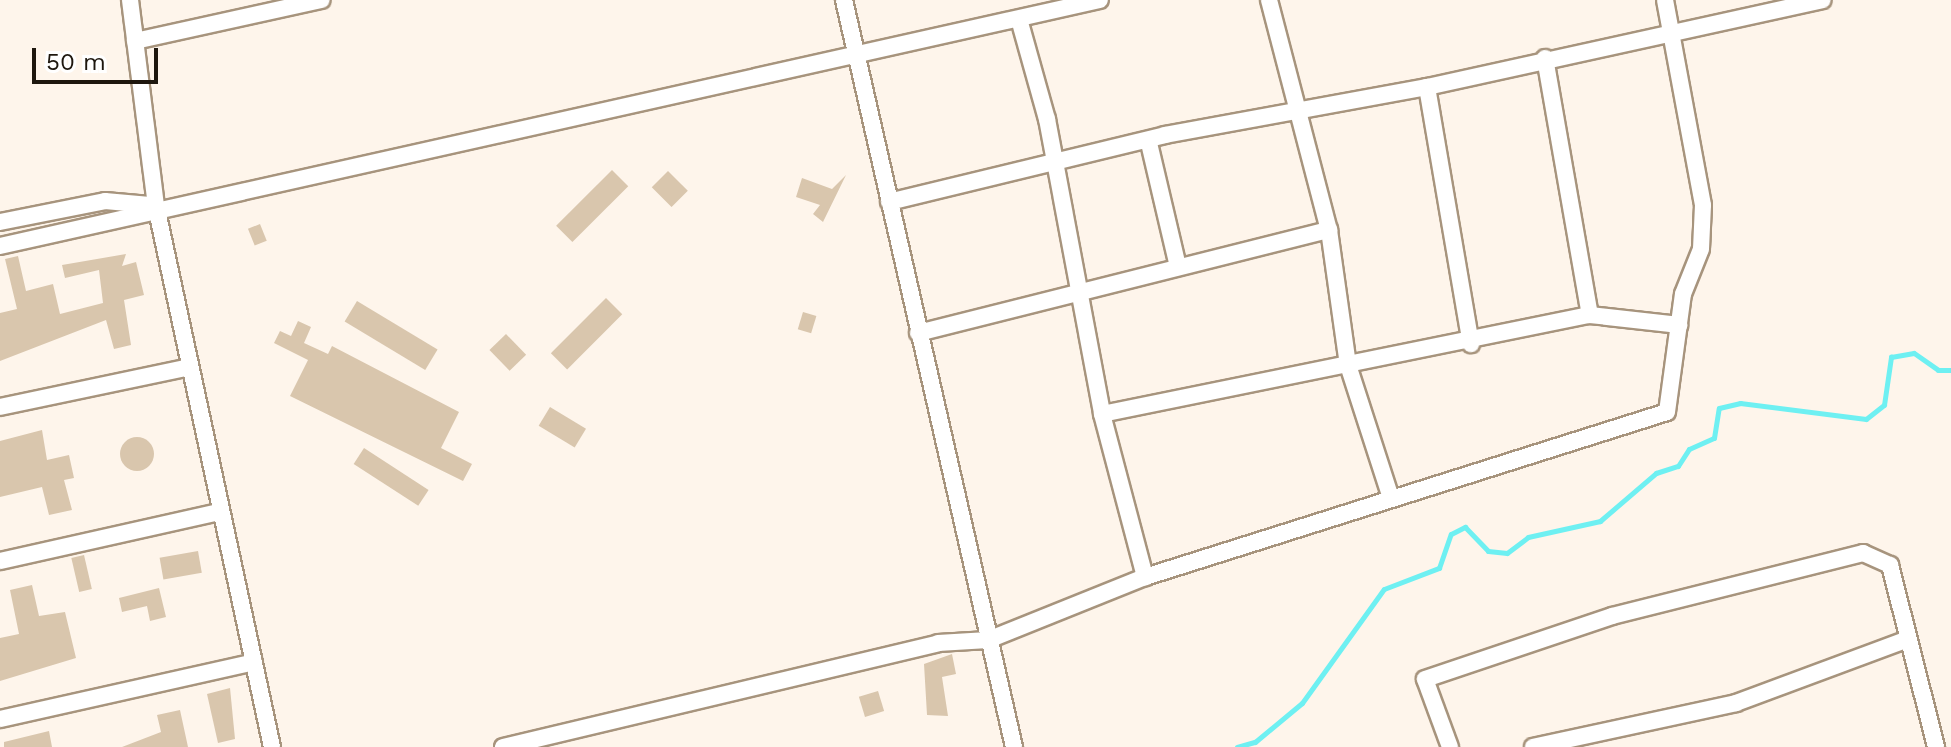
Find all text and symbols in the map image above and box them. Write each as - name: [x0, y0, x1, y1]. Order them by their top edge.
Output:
- scale bar: [36, 32, 162, 82]
- text: 50 m: [46, 48, 106, 76]

